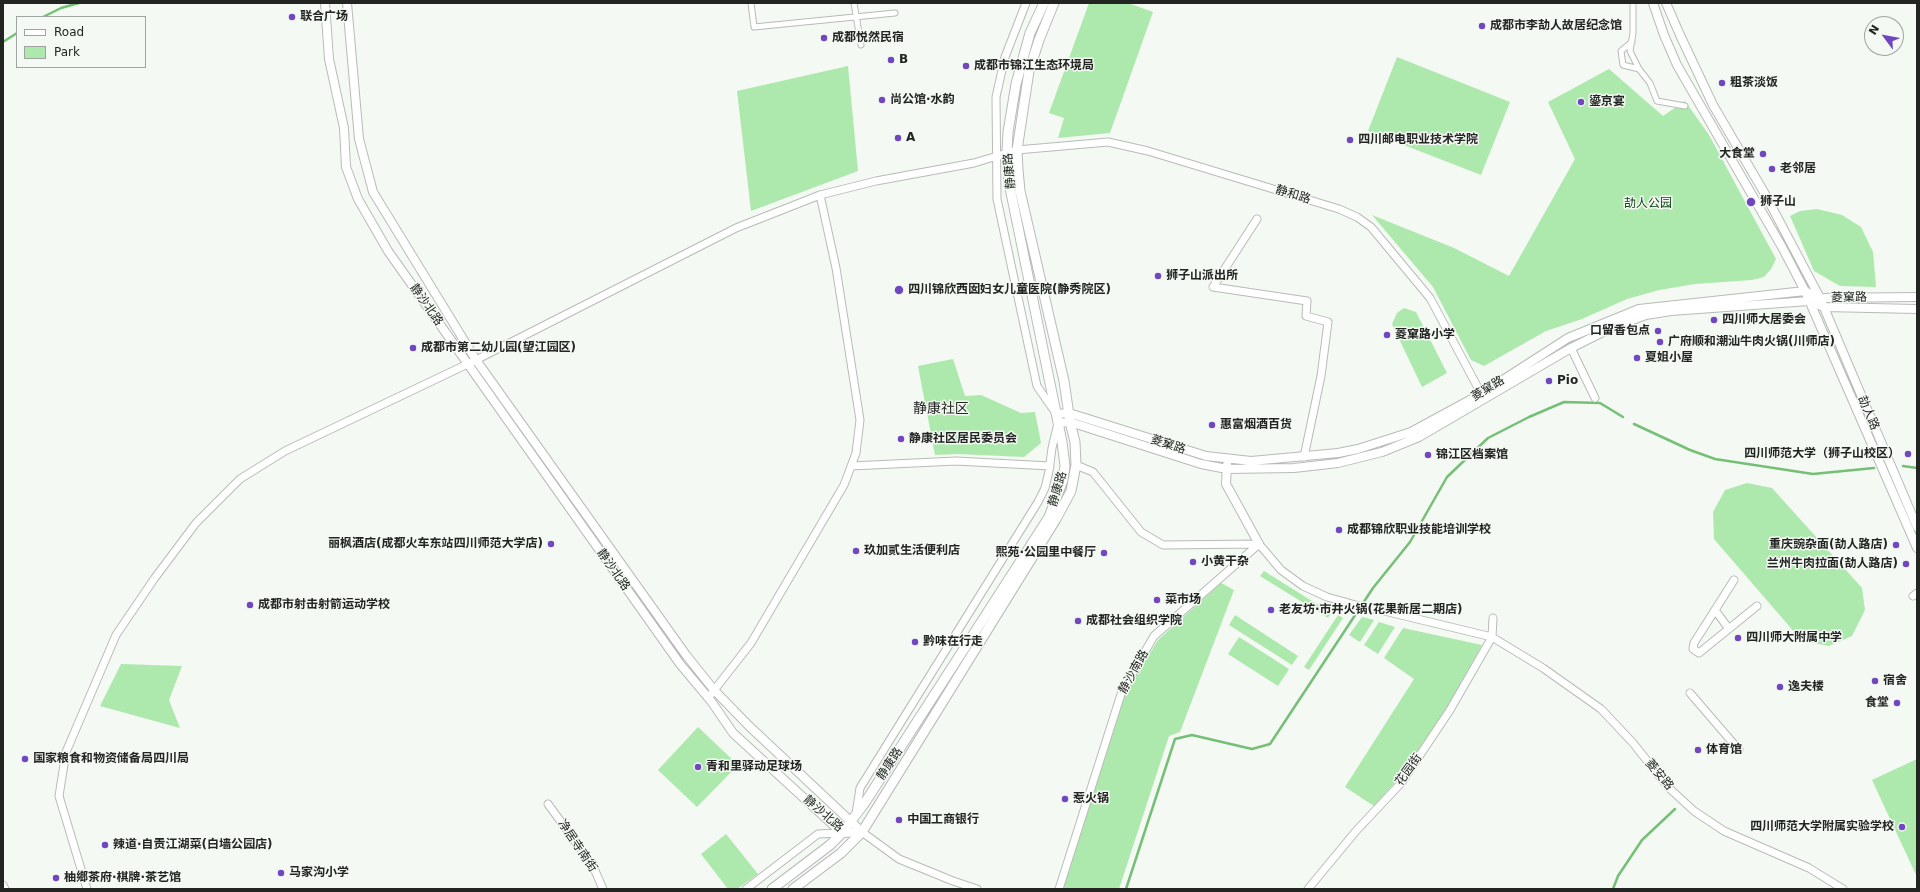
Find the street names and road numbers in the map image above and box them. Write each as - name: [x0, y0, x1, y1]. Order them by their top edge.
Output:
- street label: 静康路: [1001, 152, 1019, 190]
- street label: 静和路: [1274, 183, 1312, 207]
- street label: 静沙北路: [406, 281, 446, 329]
- street label: 菱窠路: [1831, 290, 1867, 306]
- street label: 菱窠路: [1469, 374, 1507, 404]
- street label: 劼人路: [1854, 394, 1882, 432]
- street label: 菱窠路: [1149, 433, 1187, 457]
- street label: 静康路: [1046, 470, 1070, 508]
- street label: 静沙北路: [593, 546, 633, 594]
- street label: 静沙南路: [1116, 648, 1152, 696]
- street label: 静康路: [874, 745, 906, 783]
- street label: 花园街: [1393, 751, 1425, 789]
- street label: 菱安路: [1642, 757, 1676, 793]
- street label: 静沙北路: [800, 793, 846, 835]
- street label: 净居寺南街: [554, 817, 600, 875]

